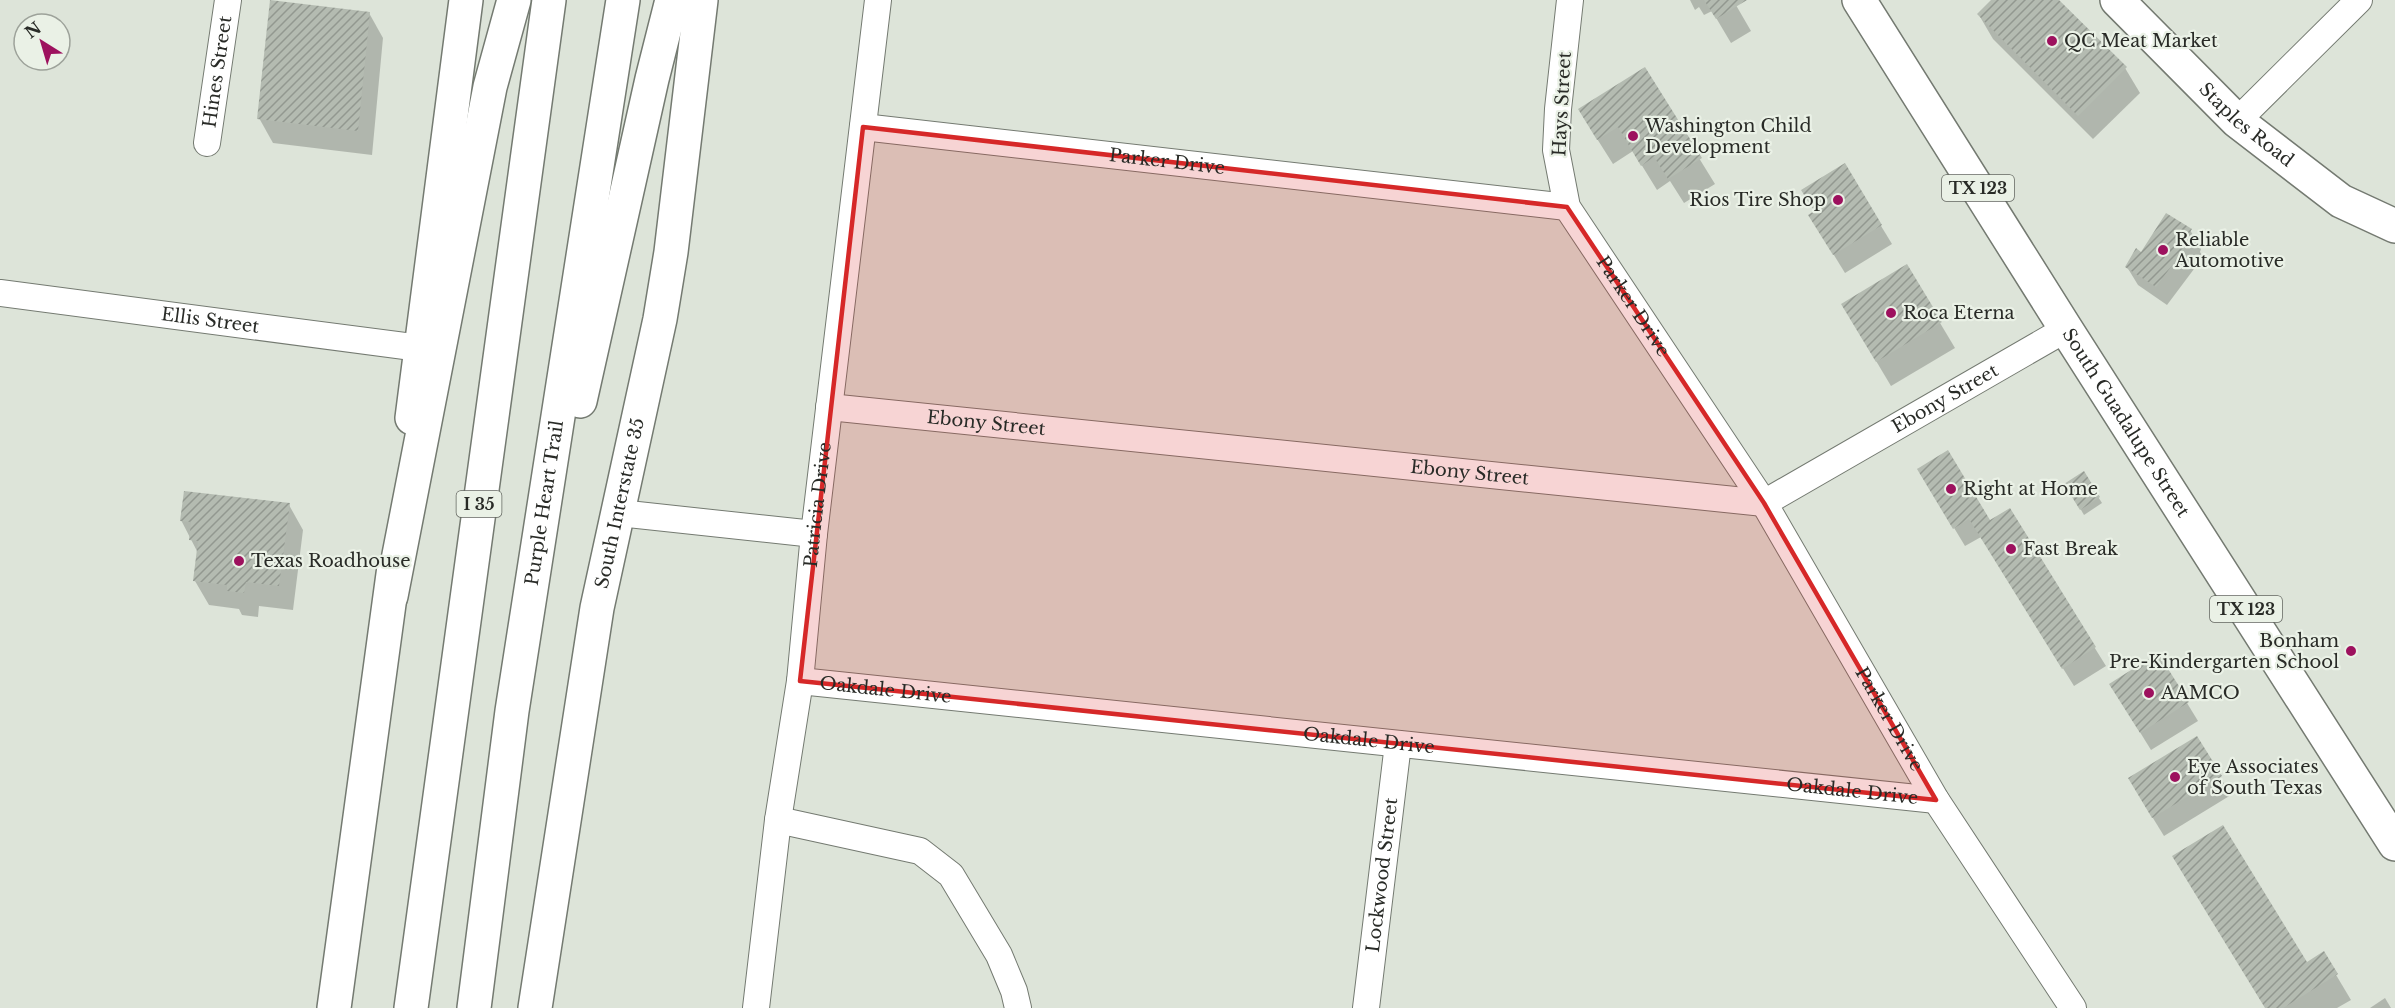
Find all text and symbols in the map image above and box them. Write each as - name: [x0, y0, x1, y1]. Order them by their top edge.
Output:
- north arrow: [12, 12, 72, 72]
- street label: Hines Street: [198, 14, 237, 129]
- text: N: [21, 18, 45, 43]
- place label: QC Meat Market: [2064, 30, 2218, 52]
- marker: QC Meat Market: [2045, 34, 2059, 48]
- street label: Hays Street: [1548, 51, 1576, 157]
- street label: Staples Road: [2194, 78, 2298, 172]
- place label: Washington Child Development: [1644, 115, 1812, 158]
- marker: Washington Child Development: [1626, 129, 1640, 143]
- street label: Parker Drive: [1108, 144, 1226, 179]
- road number: TX 123: [1942, 175, 2014, 201]
- place label: Rios Tire Shop: [1689, 189, 1826, 211]
- marker: Rios Tire Shop: [1831, 193, 1845, 207]
- place label: Reliable Automotive: [2174, 229, 2284, 272]
- marker: Reliable Automotive: [2156, 243, 2170, 257]
- street label: Parker Drive: [1592, 252, 1674, 361]
- place label: Roca Eterna: [1903, 302, 2015, 324]
- street label: Ellis Street: [160, 303, 261, 338]
- marker: Roca Eterna: [1884, 306, 1898, 320]
- street label: South Guadalupe Street: [2058, 324, 2194, 521]
- street label: Ebony Street: [1888, 359, 2002, 438]
- street label: Ebony Street: [926, 406, 1047, 440]
- street label: South Interstate 35: [591, 416, 649, 591]
- street label: Purple Heart Trail: [521, 419, 568, 587]
- street label: Patricia Drive: [800, 441, 836, 569]
- street label: Ebony Street: [1409, 456, 1530, 490]
- place label: Right at Home: [1963, 478, 2098, 500]
- marker: Right at Home: [1944, 482, 1958, 496]
- road number: I 35: [456, 491, 502, 517]
- place label: Fast Break: [2023, 538, 2118, 560]
- marker: Fast Break: [2004, 542, 2018, 556]
- place label: Texas Roadhouse: [251, 550, 411, 572]
- marker: Texas Roadhouse: [232, 554, 246, 568]
- road number: TX 123: [2210, 596, 2282, 622]
- place label: Bonham Pre-Kindergarten School: [2109, 630, 2339, 673]
- marker: Bonham Pre-Kindergarten School: [2344, 644, 2358, 658]
- street label: Parker Drive: [1850, 663, 1928, 775]
- street label: Oakdale Drive: [819, 672, 952, 708]
- place label: AAMCO: [2160, 682, 2240, 704]
- marker: AAMCO: [2142, 686, 2156, 700]
- street label: Oakdale Drive: [1302, 723, 1436, 758]
- place label: Eye Associates of South Texas: [2187, 756, 2322, 799]
- marker: Eye Associates of South Texas: [2168, 770, 2182, 784]
- street label: Oakdale Drive: [1785, 773, 1919, 809]
- street label: Lockwood Street: [1362, 796, 1402, 954]

